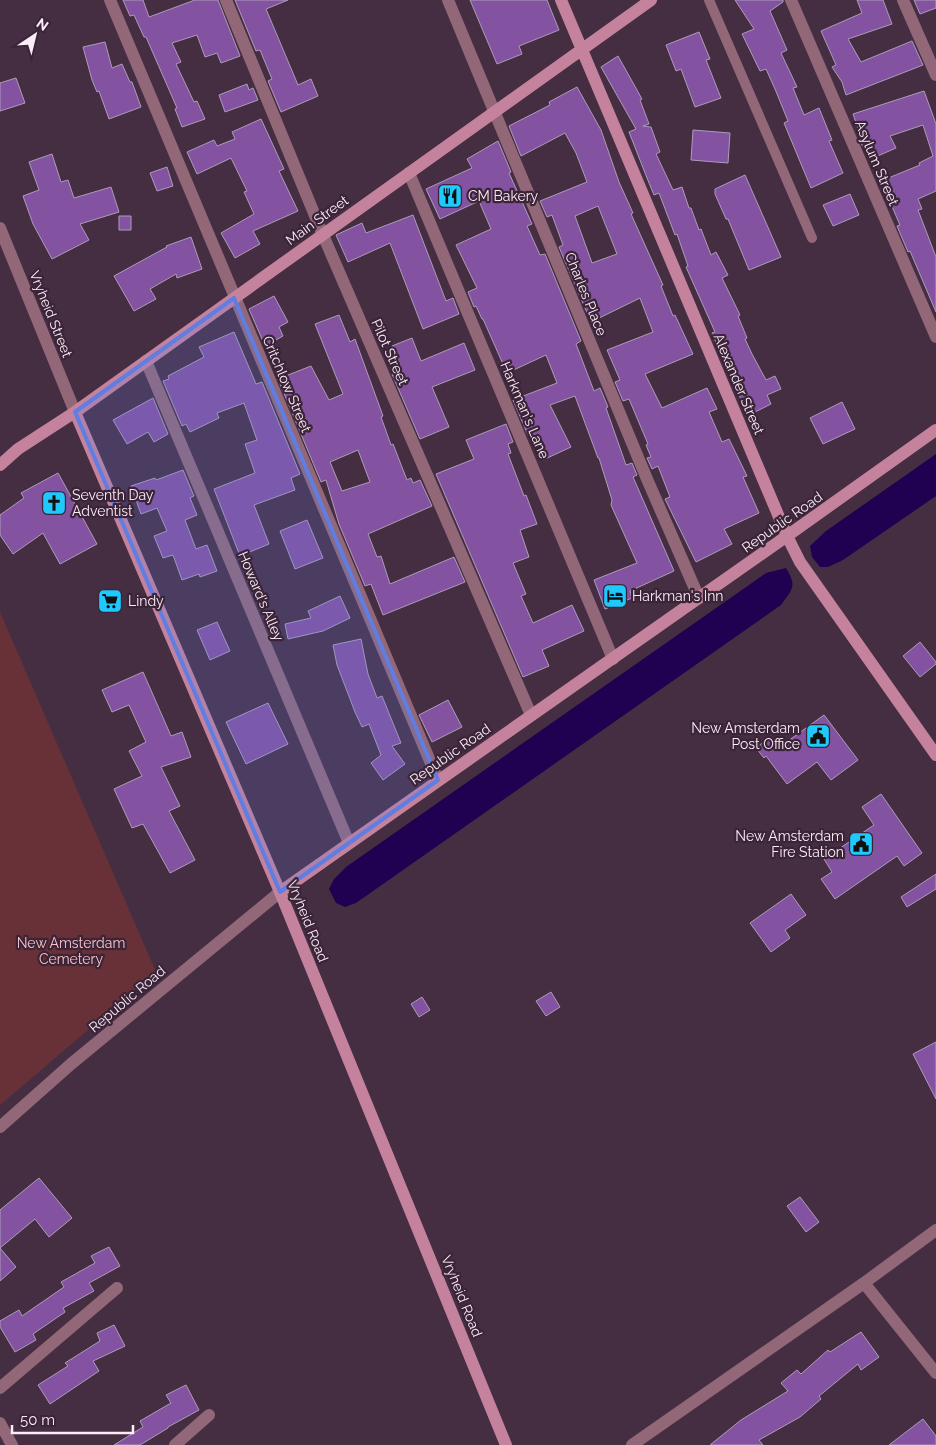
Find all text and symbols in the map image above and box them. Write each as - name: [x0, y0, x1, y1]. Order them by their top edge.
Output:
- north arrow: [10, 10, 60, 60]
- text: N: [33, 15, 51, 34]
- street label: Asylum Street: [852, 118, 902, 208]
- restaurant icon: CM Bakery: [437, 183, 463, 209]
- place label: CM Bakery: [468, 188, 539, 204]
- street label: Main Street: [283, 192, 352, 248]
- street label: Charles Place: [562, 250, 610, 338]
- street label: Vryheid Street: [26, 268, 76, 360]
- street label: Pilot Street: [368, 316, 412, 388]
- street label: Alexander Street: [711, 331, 768, 437]
- street label: Critchlow Street: [259, 333, 315, 435]
- street label: Harkman's Lane: [497, 359, 553, 461]
- place label: Seventh Day Adventist: [72, 487, 154, 519]
- street label: Republic Road: [739, 488, 825, 556]
- church icon: Seventh Day Adventist: [41, 490, 67, 516]
- street label: Howard's Alley: [235, 549, 287, 644]
- hotel icon: Harkman's Inn: [602, 583, 628, 609]
- supermarket icon: Lindy: [97, 588, 123, 614]
- place label: Harkman's Inn: [632, 588, 724, 604]
- place label: Lindy: [128, 593, 164, 609]
- street label: Republic Road: [407, 720, 493, 788]
- place label: New Amsterdam Post Office: [691, 720, 800, 752]
- public building icon: New Amsterdam Post Office: [805, 723, 831, 749]
- place label: New Amsterdam Fire Station: [735, 828, 844, 860]
- public building icon: New Amsterdam Fire Station: [848, 831, 874, 857]
- street label: Vryheid Road: [284, 878, 332, 964]
- park label: New Amsterdam Cemetery: [17, 935, 125, 967]
- street label: Republic Road: [86, 963, 168, 1035]
- street label: Vryheid Road: [438, 1253, 486, 1339]
- scale bar: [12, 1402, 134, 1434]
- text: 50 m: [20, 1411, 55, 1429]

